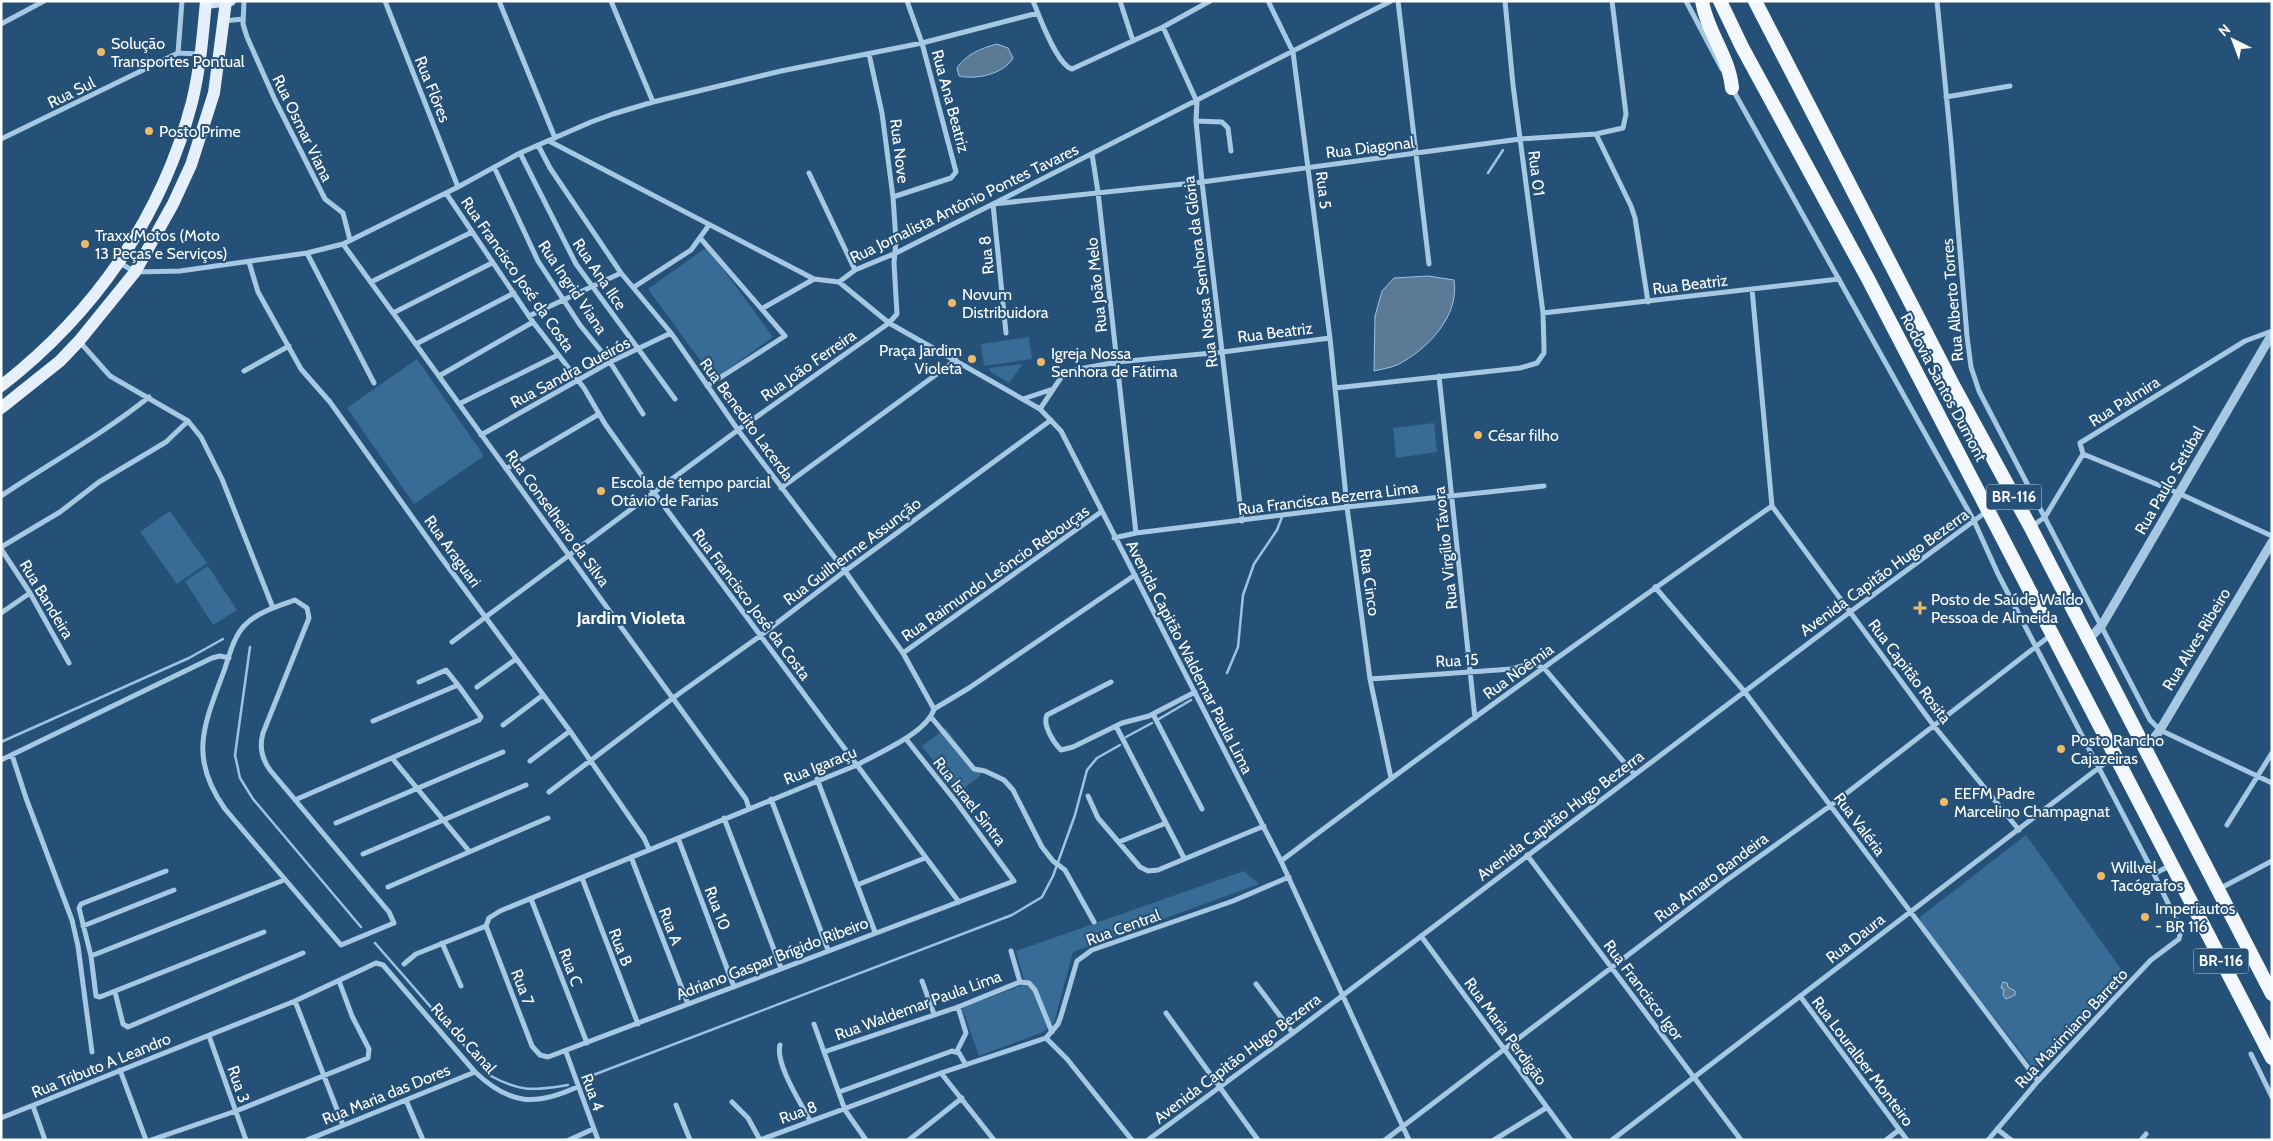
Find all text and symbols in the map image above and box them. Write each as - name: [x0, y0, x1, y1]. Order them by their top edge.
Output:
- north arrow: [2208, 15, 2258, 65]
- text: N: [2215, 20, 2234, 40]
- place label: Solução Transportes Pontual: [111, 34, 245, 71]
- marker: Solução Transportes Pontual: [95, 46, 107, 58]
- street label: Rua Ana Beatriz: [928, 48, 974, 155]
- street label: Rua Flôres: [411, 53, 455, 125]
- street label: Rua Osmar Viana: [268, 72, 337, 185]
- street label: Rua Sul: [44, 73, 98, 112]
- street label: Rua Nove: [886, 118, 913, 184]
- place label: Posto Prime: [159, 122, 241, 141]
- marker: Posto Prime: [143, 125, 155, 137]
- street label: Rua Diagonal: [1325, 133, 1416, 162]
- street label: Rua Jornalista Antônio Pontes Tavares: [847, 140, 1082, 267]
- street label: Rua 01: [1524, 149, 1549, 197]
- street label: Rua 5: [1312, 170, 1335, 210]
- street label: Rua Nossa Senhora da Glória: [1179, 175, 1222, 369]
- street label: Rua Francisco José da Costa: [457, 193, 578, 356]
- place label: Traxx Motos (Moto 13 Peças e Serviços): [95, 226, 228, 263]
- street label: Rua Ana Ilce: [569, 235, 630, 314]
- street label: Rua 8: [975, 235, 998, 275]
- street label: Rua João Melo: [1082, 236, 1111, 333]
- street label: Rua Ingrid Viana: [534, 237, 611, 338]
- street label: Rua Alberto Torres: [1938, 237, 1967, 362]
- marker: Traxx Motos (Moto 13 Peças e Serviços): [79, 238, 91, 250]
- street label: Rua Beatriz: [1651, 270, 1729, 299]
- place label: Novum Distribuidora: [962, 285, 1049, 322]
- marker: Novum Distribuidora: [946, 297, 958, 309]
- street label: Rodovia Santos Dumont: [1896, 310, 1991, 465]
- street label: Rua Beatriz: [1236, 318, 1314, 347]
- street label: Rua João Ferreira: [757, 325, 860, 405]
- street label: Rua Sandra Queirós: [507, 333, 634, 412]
- place label: Praça Jardim Violeta: [879, 341, 962, 378]
- place label: Igreja Nossa Senhora de Fátima: [1051, 344, 1178, 381]
- marker: Praça Jardim Violeta: [966, 353, 978, 365]
- street label: Rua Benedito Lacerda: [696, 354, 798, 484]
- marker: Igreja Nossa Senhora de Fátima: [1035, 356, 1047, 368]
- street label: Rua Palmira: [2085, 372, 2163, 431]
- street label: Rua Paulo Setúbal: [2131, 423, 2208, 538]
- place label: César filho: [1488, 426, 1559, 445]
- marker: César filho: [1472, 429, 1484, 441]
- street label: Rua Conselheiro da Silva: [502, 446, 614, 591]
- place label: Escola de tempo parcial Otávio de Farias: [611, 473, 771, 510]
- street label: Rua Francisca Bezerra Lima: [1237, 478, 1420, 519]
- road number: BR-116: [1986, 484, 2042, 510]
- marker: Escola de tempo parcial Otávio de Farias: [595, 485, 607, 497]
- street label: Rua Virgílio Távora: [1430, 485, 1461, 610]
- street label: Rua Guilherme Assunção: [780, 493, 925, 609]
- street label: Rua Raimundo Leôncio Rebouças: [898, 501, 1093, 646]
- street label: Avenida Capitão Hugo Bezerra: [1796, 505, 1973, 640]
- street label: Rua Araguari: [420, 512, 485, 591]
- street label: Rua Francisco José da Costa: [688, 525, 815, 684]
- street label: Avenida Capitão Waldemar Paula Lima: [1122, 537, 1257, 777]
- street label: Rua Cinco: [1355, 547, 1384, 617]
- street label: Rua Bandeira: [16, 556, 78, 642]
- street label: Rua Alves Ribeiro: [2158, 585, 2234, 694]
- place label: Posto de Saúde Waldo Pessoa de Almeida: [1931, 590, 2084, 627]
- marker: Posto de Saúde Waldo Pessoa de Almeida: [1913, 601, 1927, 615]
- district label: Jardim Violeta: [576, 607, 685, 629]
- street label: Rua Capitão Rosita: [1864, 615, 1955, 727]
- street label: Rua Noêmia: [1479, 639, 1557, 703]
- street label: Rua 15: [1435, 650, 1479, 671]
- place label: Posto Rancho Cajazeiras: [2071, 731, 2164, 768]
- street label: Rua Igaraçu: [781, 742, 859, 789]
- marker: Posto Rancho Cajazeiras: [2055, 743, 2067, 755]
- street label: Avenida Capitão Hugo Bezerra: [1473, 746, 1648, 884]
- street label: Rua Israel Sintra: [929, 753, 1010, 850]
- place label: EEFM Padre Marcelino Champagnat: [1954, 784, 2111, 821]
- street label: Rua Valéria: [1830, 789, 1890, 860]
- marker: EEFM Padre Marcelino Champagnat: [1938, 796, 1950, 808]
- street label: Rua Amaro Bandeira: [1651, 828, 1772, 926]
- place label: Willvel Tacógrafos: [2111, 858, 2184, 895]
- marker: Willvel Tacógrafos: [2095, 870, 2107, 882]
- street label: Rua 10: [701, 884, 735, 933]
- place label: Imperiautos - BR 116: [2155, 899, 2236, 936]
- street label: Rua A: [655, 905, 686, 948]
- street label: Rua Central: [1083, 905, 1163, 950]
- street label: Rua Daura: [1822, 909, 1889, 967]
- marker: Imperiautos - BR 116: [2139, 911, 2151, 923]
- street label: Adriano Gaspar Brígido Ribeiro: [673, 913, 871, 1004]
- street label: Rua B: [605, 926, 636, 969]
- street label: Rua Francisco Igor: [1600, 936, 1688, 1045]
- street label: Rua C: [555, 946, 586, 989]
- road number: BR-116: [2194, 948, 2248, 974]
- street label: Rua Maximiano Barreto: [2011, 964, 2132, 1092]
- street label: Rua 7: [507, 966, 538, 1008]
- street label: Rua Waldemar Paula Lima: [832, 966, 1004, 1044]
- street label: Rua Maria Perdigão: [1460, 974, 1551, 1089]
- street label: Avenida Capitão Hugo Bezerra: [1150, 989, 1325, 1127]
- street label: Rua Louralber Monteiro: [1808, 993, 1918, 1130]
- street label: Rua do Canal: [427, 999, 500, 1078]
- street label: Rua Tributo A Leandro: [29, 1029, 174, 1102]
- street label: Rua Maria das Dores: [319, 1060, 453, 1129]
- street label: Rua 3: [223, 1063, 254, 1105]
- street label: Rua 4: [577, 1071, 608, 1113]
- street label: Rua 8: [777, 1097, 820, 1128]

